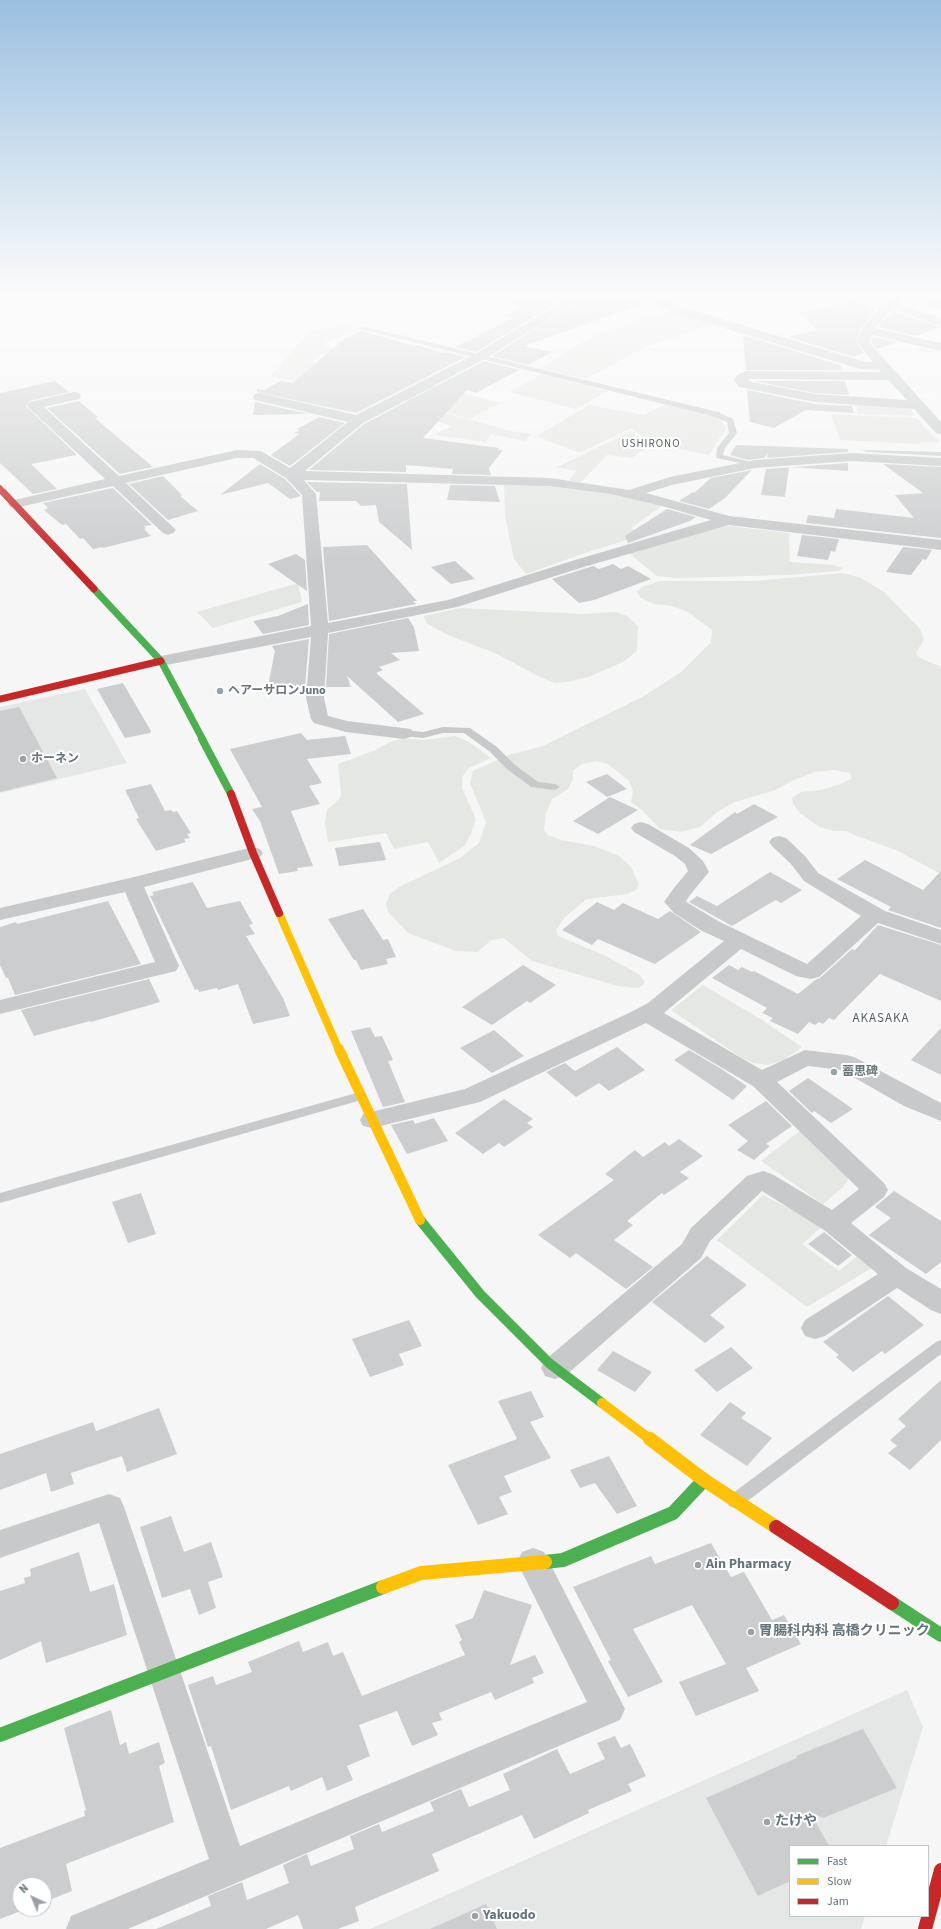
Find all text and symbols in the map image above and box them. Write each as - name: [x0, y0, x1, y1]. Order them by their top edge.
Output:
- district label: USHIRONO: [622, 438, 680, 452]
- place label: ヘアーサロンJuno: [228, 684, 326, 698]
- marker: ヘアーサロンJuno: [215, 686, 225, 696]
- place label: ホーネン: [31, 752, 79, 766]
- marker: ホーネン: [18, 754, 28, 764]
- district label: AKASAKA: [853, 1011, 909, 1027]
- place label: 蓄思碑: [842, 1065, 878, 1079]
- marker: 蓄思碑: [829, 1067, 839, 1077]
- place label: Ain Pharmacy: [706, 1557, 791, 1573]
- marker: Ain Pharmacy: [693, 1560, 703, 1570]
- place label: 胃腸科内科 高橋クリニック: [759, 1624, 930, 1640]
- marker: 胃腸科内科 高橋クリニック: [746, 1627, 756, 1637]
- place label: たけや: [775, 1814, 817, 1830]
- marker: たけや: [762, 1817, 772, 1827]
- legend: [789, 1845, 929, 1917]
- text: Fast: [827, 1853, 847, 1870]
- text: Slow: [827, 1873, 852, 1890]
- north arrow: [12, 1877, 52, 1917]
- text: N: [16, 1881, 32, 1897]
- text: Jam: [827, 1893, 849, 1910]
- place label: Yakuodo: [483, 1908, 536, 1924]
- marker: Yakuodo: [470, 1911, 480, 1921]

